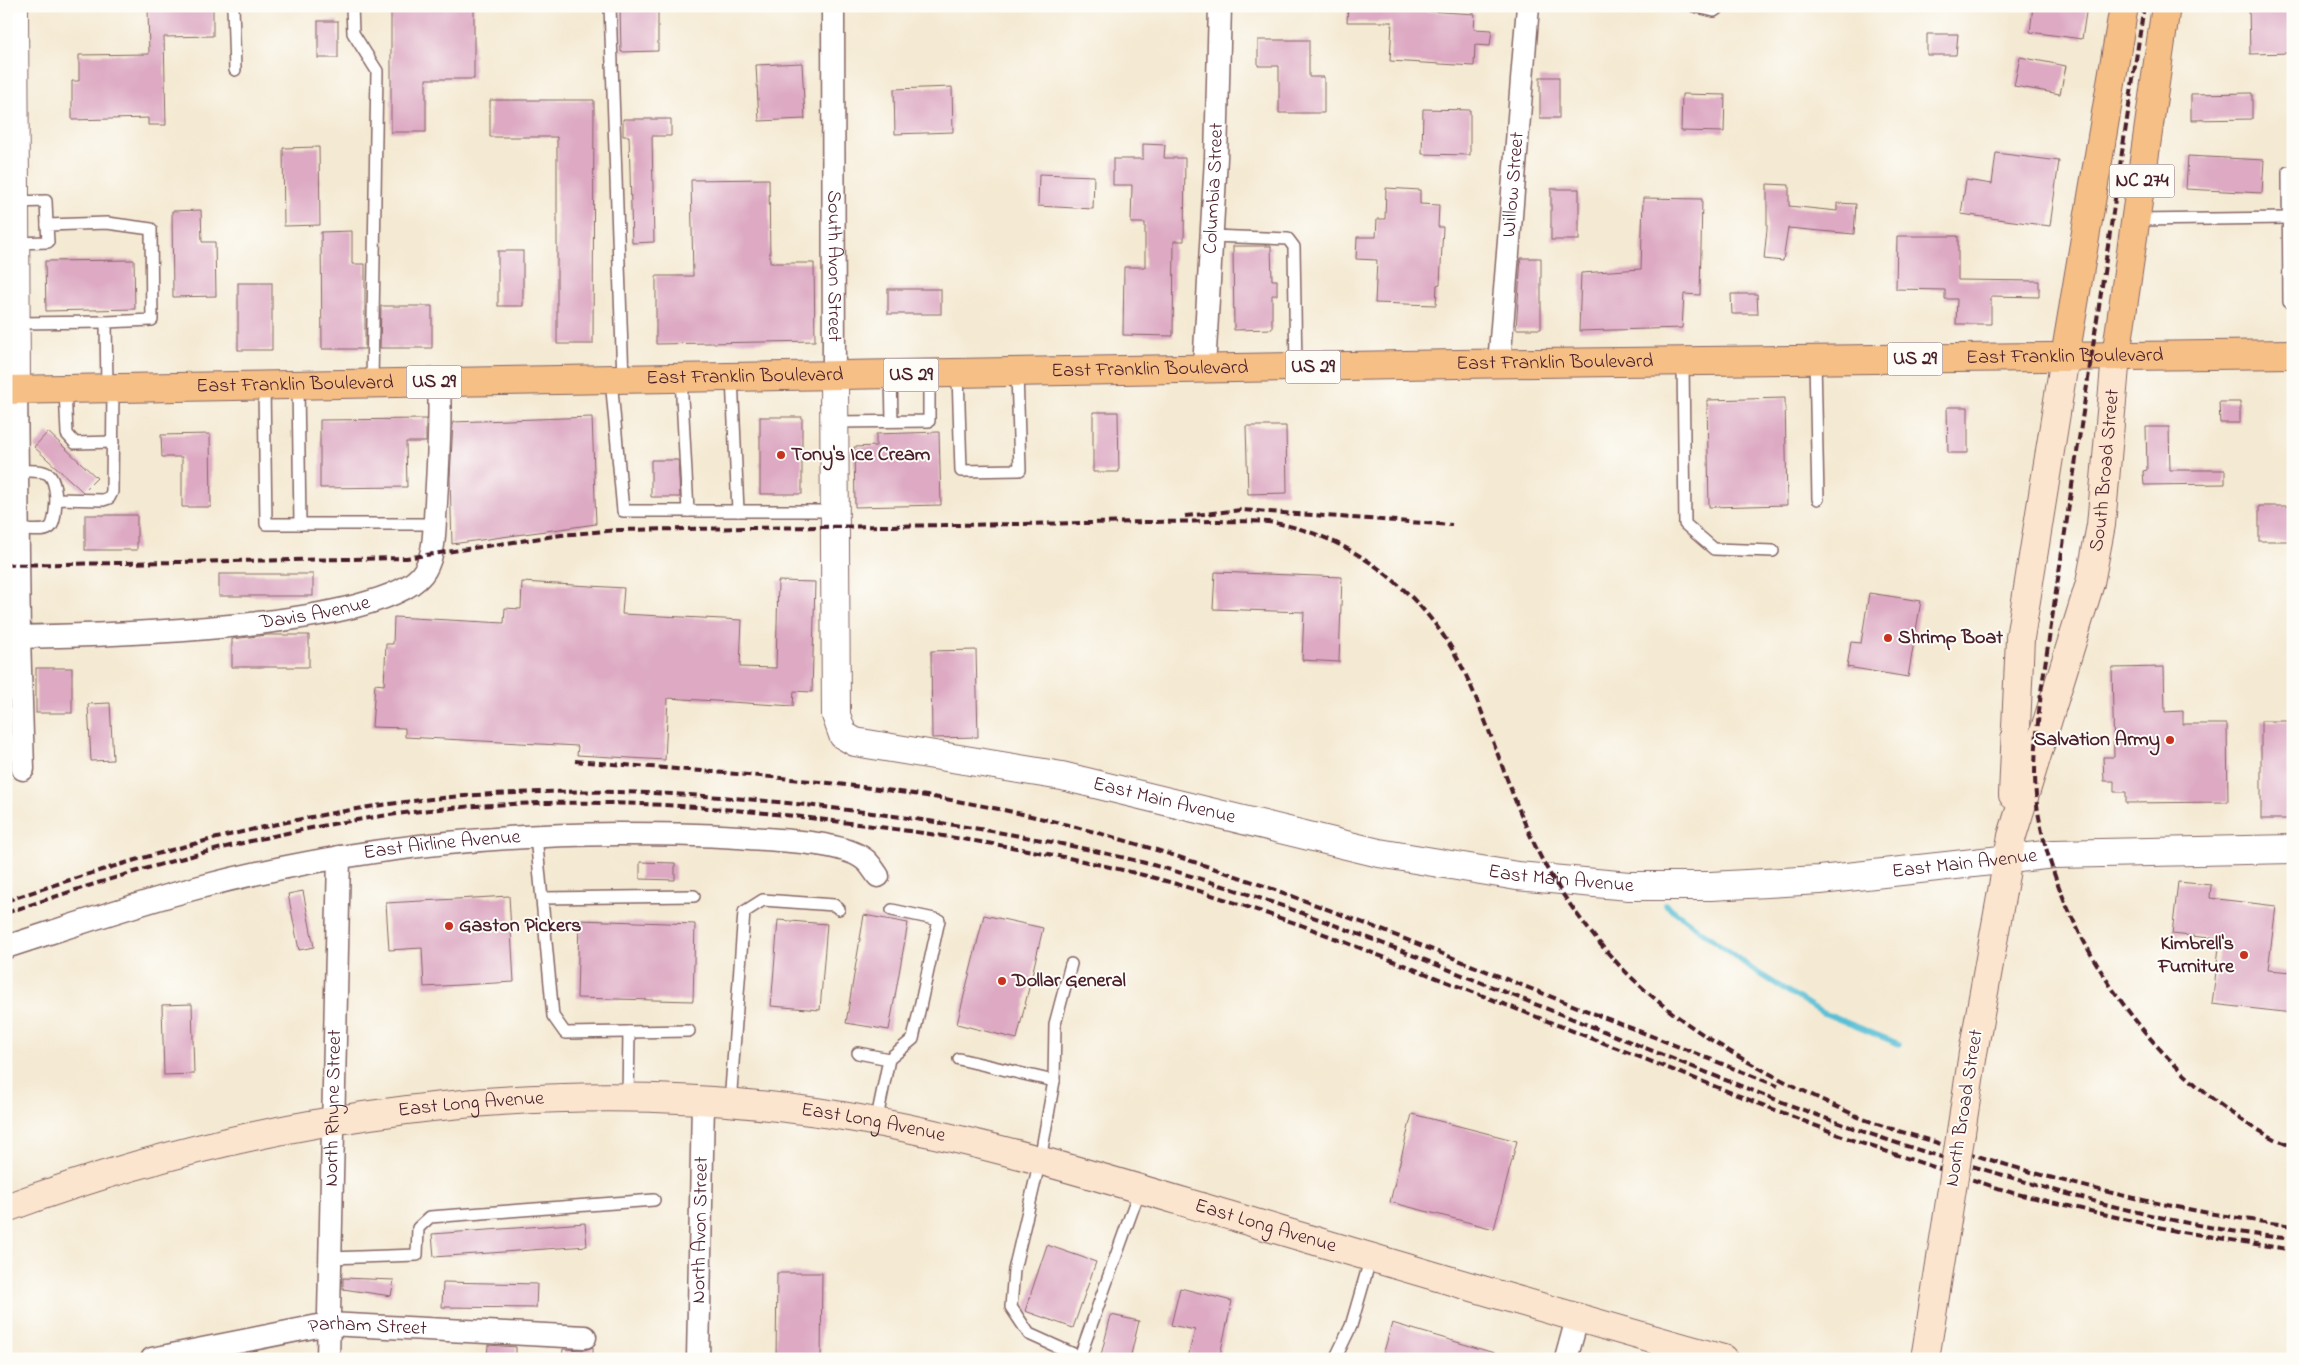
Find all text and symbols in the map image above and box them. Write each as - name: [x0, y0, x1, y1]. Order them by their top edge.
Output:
- street label: Columbia Street: [1196, 122, 1231, 255]
- street label: Willow Street: [1495, 130, 1532, 239]
- road number: NC 274: [2110, 165, 2174, 198]
- street label: South Avon Street: [819, 190, 848, 342]
- street label: East Franklin Boulevard: [1966, 341, 2164, 372]
- road number: US 29: [1888, 342, 1942, 376]
- street label: East Franklin Boulevard: [1456, 347, 1654, 379]
- road number: US 29: [1286, 351, 1340, 384]
- street label: East Franklin Boulevard: [1051, 353, 1249, 386]
- road number: US 29: [884, 358, 938, 392]
- street label: East Franklin Boulevard: [646, 361, 844, 393]
- road number: US 29: [406, 366, 462, 398]
- street label: East Franklin Boulevard: [196, 369, 394, 401]
- street label: South Broad Street: [2082, 387, 2128, 554]
- place label: Tony's Ice Cream: [791, 441, 931, 471]
- marker: Tony's Ice Cream: [775, 449, 787, 461]
- street label: Davis Avenue: [257, 588, 374, 637]
- place label: Shrimp Boat: [1898, 624, 2003, 653]
- marker: Shrimp Boat: [1882, 632, 1894, 644]
- place label: Salvation Army: [2034, 726, 2160, 756]
- marker: Salvation Army: [2164, 734, 2176, 746]
- street label: East Main Avenue: [1090, 769, 1239, 832]
- street label: East Airline Avenue: [361, 823, 521, 868]
- street label: East Main Avenue: [1890, 841, 2039, 886]
- street label: East Main Avenue: [1486, 857, 1634, 901]
- place label: Gaston Pickers: [459, 912, 581, 941]
- marker: Gaston Pickers: [443, 920, 455, 932]
- place label: Kimbrell's Furniture: [2157, 930, 2235, 982]
- marker: Kimbrell's Furniture: [2238, 949, 2250, 961]
- place label: Dollar General: [1011, 967, 1126, 996]
- marker: Dollar General: [996, 975, 1008, 987]
- street label: North Broad Street: [1938, 1027, 1992, 1189]
- street label: North Rhyne Street: [317, 1029, 350, 1187]
- street label: East Long Avenue: [396, 1084, 545, 1125]
- street label: East Long Avenue: [799, 1095, 948, 1151]
- street label: North Avon Street: [685, 1156, 716, 1304]
- street label: East Long Avenue: [1191, 1191, 1340, 1261]
- street label: Parham Street: [306, 1310, 428, 1343]

